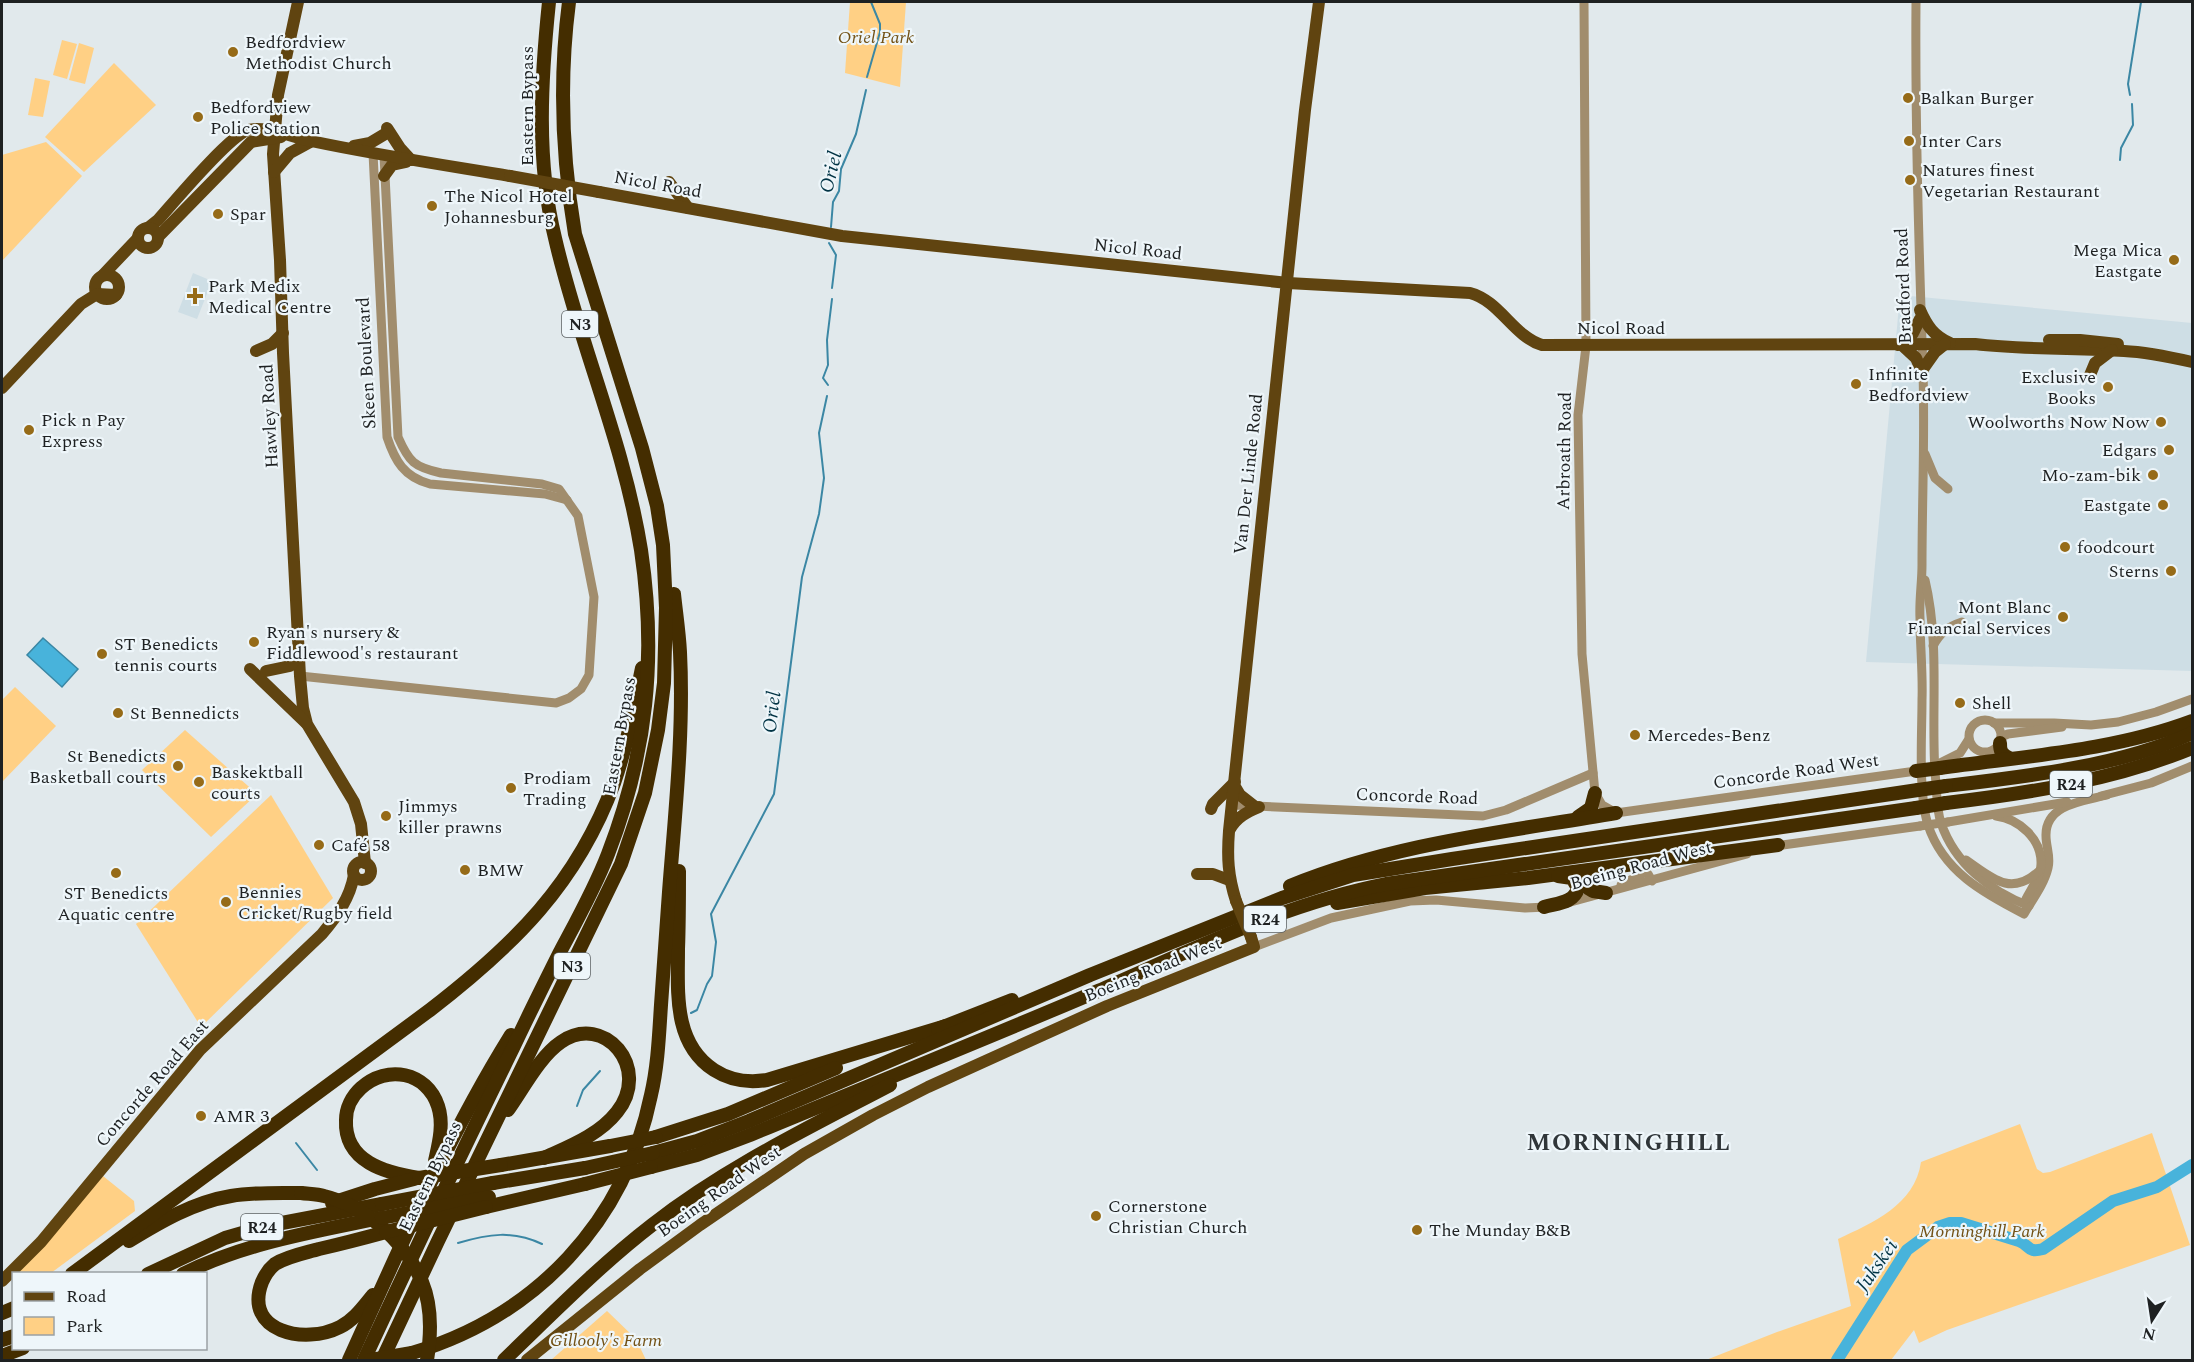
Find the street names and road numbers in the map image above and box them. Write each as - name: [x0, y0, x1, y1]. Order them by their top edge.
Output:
- street label: Eastern Bypass: [514, 46, 541, 166]
- street label: Nicol Road: [612, 163, 704, 205]
- street label: Bradford Road: [1888, 227, 1919, 345]
- street label: Nicol Road: [1092, 231, 1183, 268]
- street label: Skeen Boulevard: [350, 296, 383, 430]
- road number: N3: [562, 311, 598, 337]
- street label: Nicol Road: [1577, 315, 1665, 342]
- street label: Hawley Road: [253, 363, 286, 469]
- street label: Van Der Linde Road: [1227, 392, 1270, 556]
- street label: Arbroath Road: [1550, 392, 1579, 510]
- street label: Eastern Bypass: [596, 675, 643, 798]
- street label: Concorde Road West: [1711, 747, 1881, 796]
- road number: R24: [2050, 771, 2092, 797]
- street label: Concorde Road: [1355, 781, 1479, 812]
- street label: Boeing Road West: [1567, 834, 1715, 897]
- road number: R24: [1244, 906, 1286, 932]
- street label: Boeing Road West: [1080, 930, 1226, 1009]
- road number: N3: [554, 953, 590, 979]
- street label: Concorde Road East: [89, 1013, 216, 1153]
- street label: Eastern Bypass: [392, 1116, 469, 1236]
- street label: Boeing Road West: [652, 1138, 787, 1244]
- road number: R24: [241, 1214, 283, 1240]

